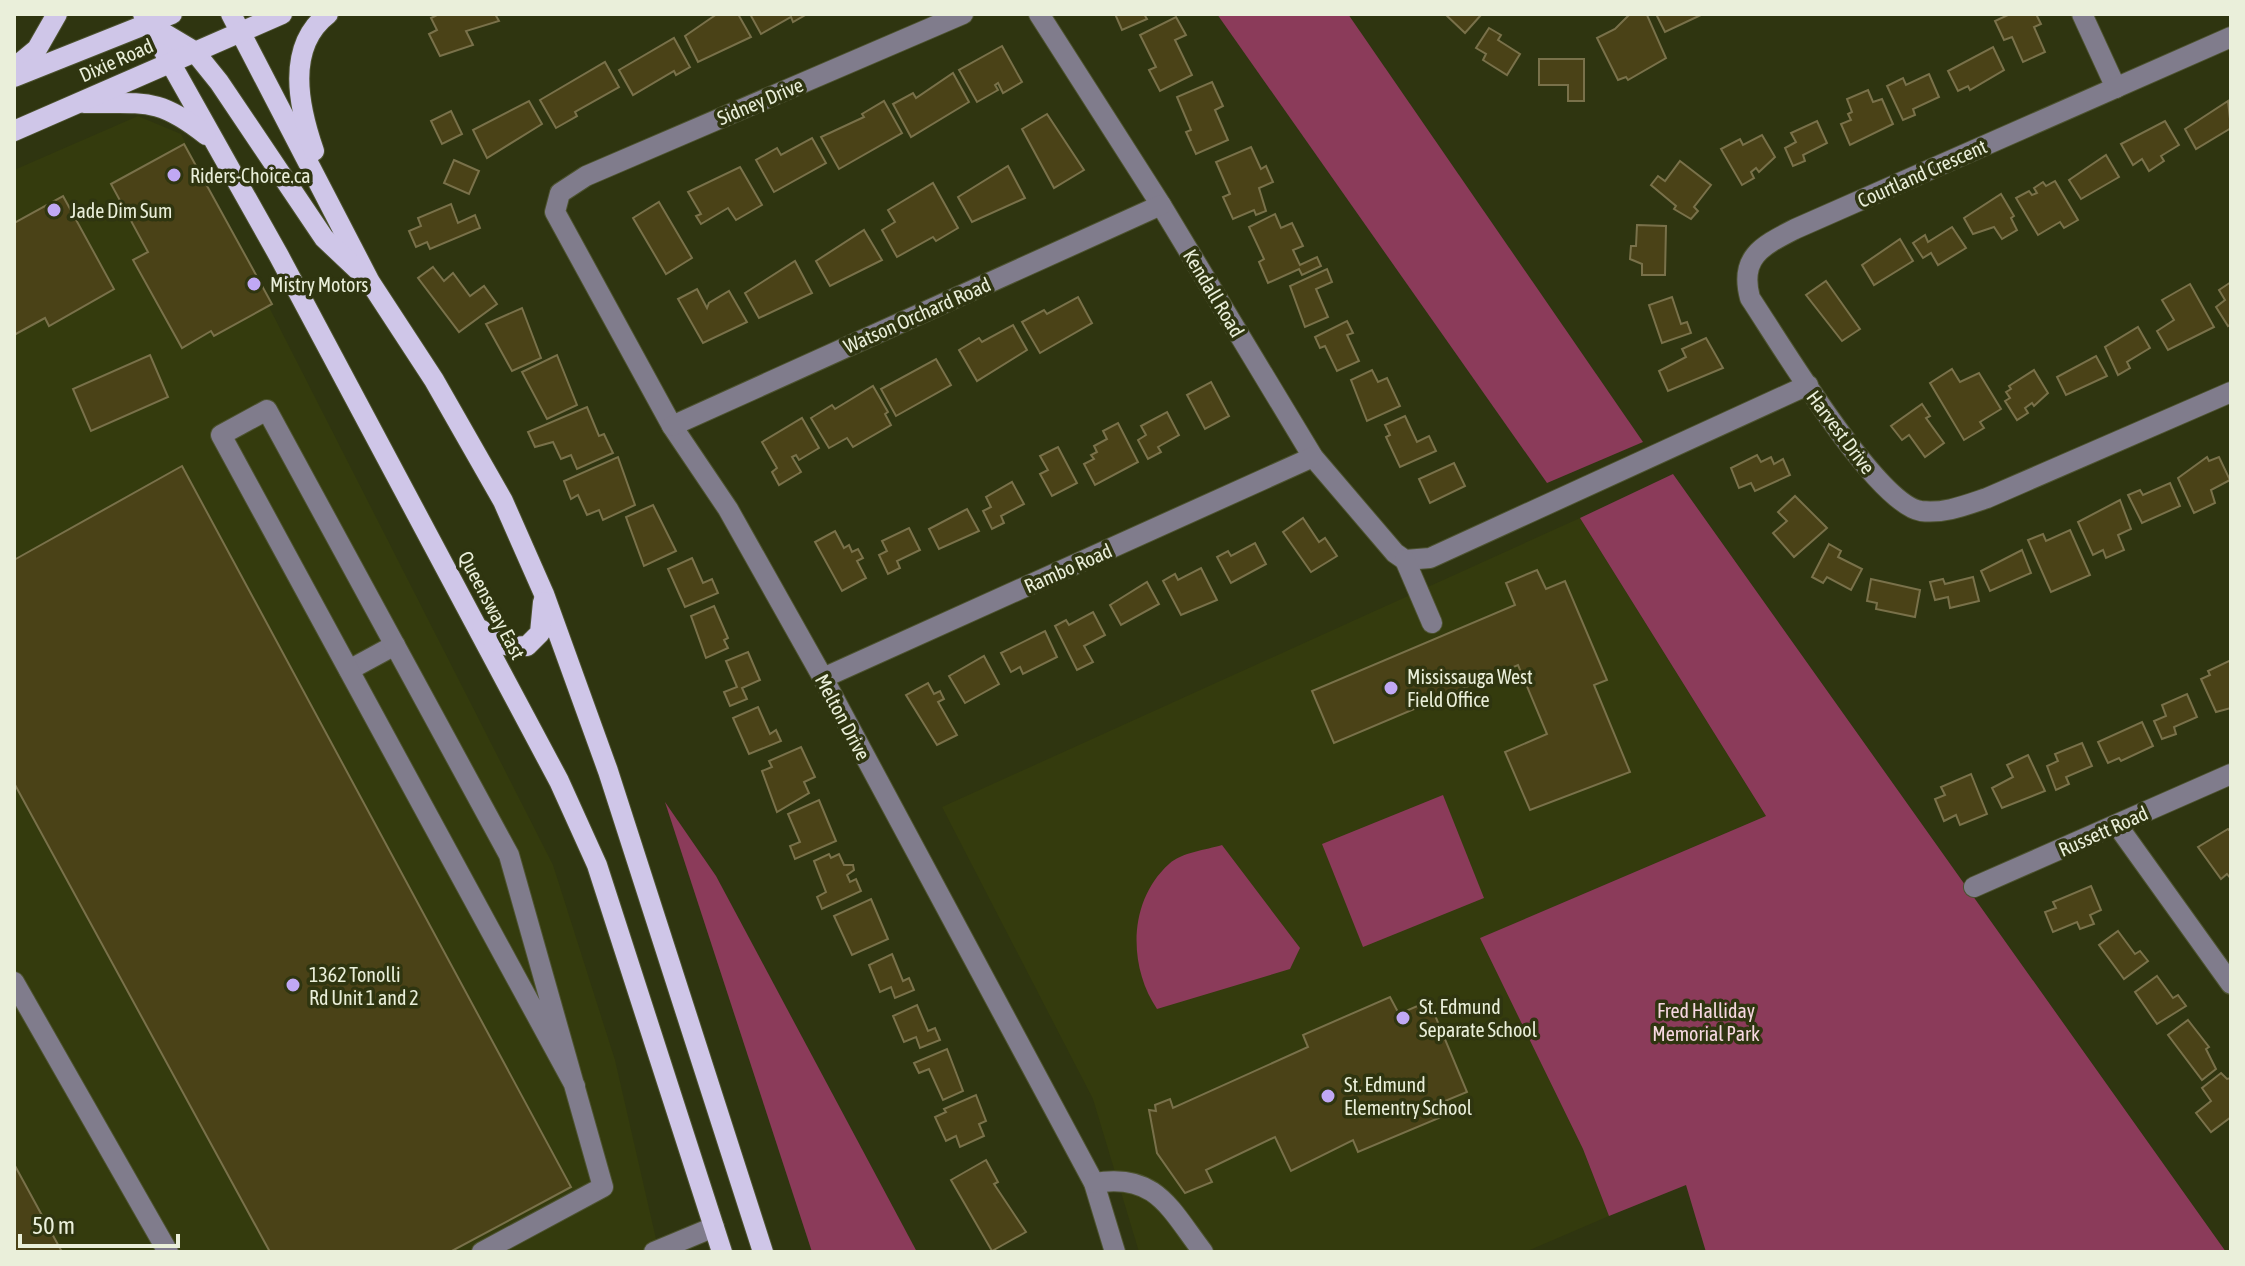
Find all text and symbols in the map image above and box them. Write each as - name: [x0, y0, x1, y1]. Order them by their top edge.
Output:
- street label: Dixie Road: [75, 34, 157, 86]
- street label: Sidney Drive: [714, 73, 806, 129]
- street label: Courtland Crescent: [1854, 134, 1990, 212]
- place label: Riders-Choice.ca: [190, 164, 311, 187]
- marker: Riders-Choice.ca: [165, 166, 183, 184]
- place label: Jade Dim Sum: [70, 199, 172, 222]
- marker: Jade Dim Sum: [45, 201, 63, 219]
- street label: Kendall Road: [1179, 245, 1249, 341]
- street label: Watson Orchard Road: [840, 272, 994, 358]
- place label: Mistry Motors: [270, 273, 368, 296]
- marker: Mistry Motors: [245, 275, 263, 293]
- street label: Harvest Drive: [1802, 386, 1880, 478]
- street label: Rambo Road: [1021, 538, 1115, 598]
- street label: Queensway East: [454, 547, 530, 663]
- place label: Mississauga West Field Office: [1407, 665, 1533, 711]
- street label: Melton Drive: [811, 670, 875, 764]
- marker: Mississauga West Field Office: [1382, 679, 1400, 697]
- street label: Russett Road: [2055, 801, 2151, 861]
- place label: 1362 Tonolli Rd Unit 1 and 2: [309, 963, 419, 1009]
- marker: 1362 Tonolli Rd Unit 1 and 2: [284, 976, 302, 994]
- place label: St. Edmund Separate School: [1419, 995, 1538, 1041]
- park label: Fred Halliday Memorial Park: [1652, 999, 1760, 1045]
- marker: St. Edmund Separate School: [1394, 1009, 1412, 1027]
- place label: St. Edmund Elementry School: [1344, 1073, 1473, 1119]
- marker: St. Edmund Elementry School: [1319, 1087, 1337, 1105]
- scale bar: [20, 1198, 178, 1248]
- text: 50 m: [32, 1212, 75, 1239]

